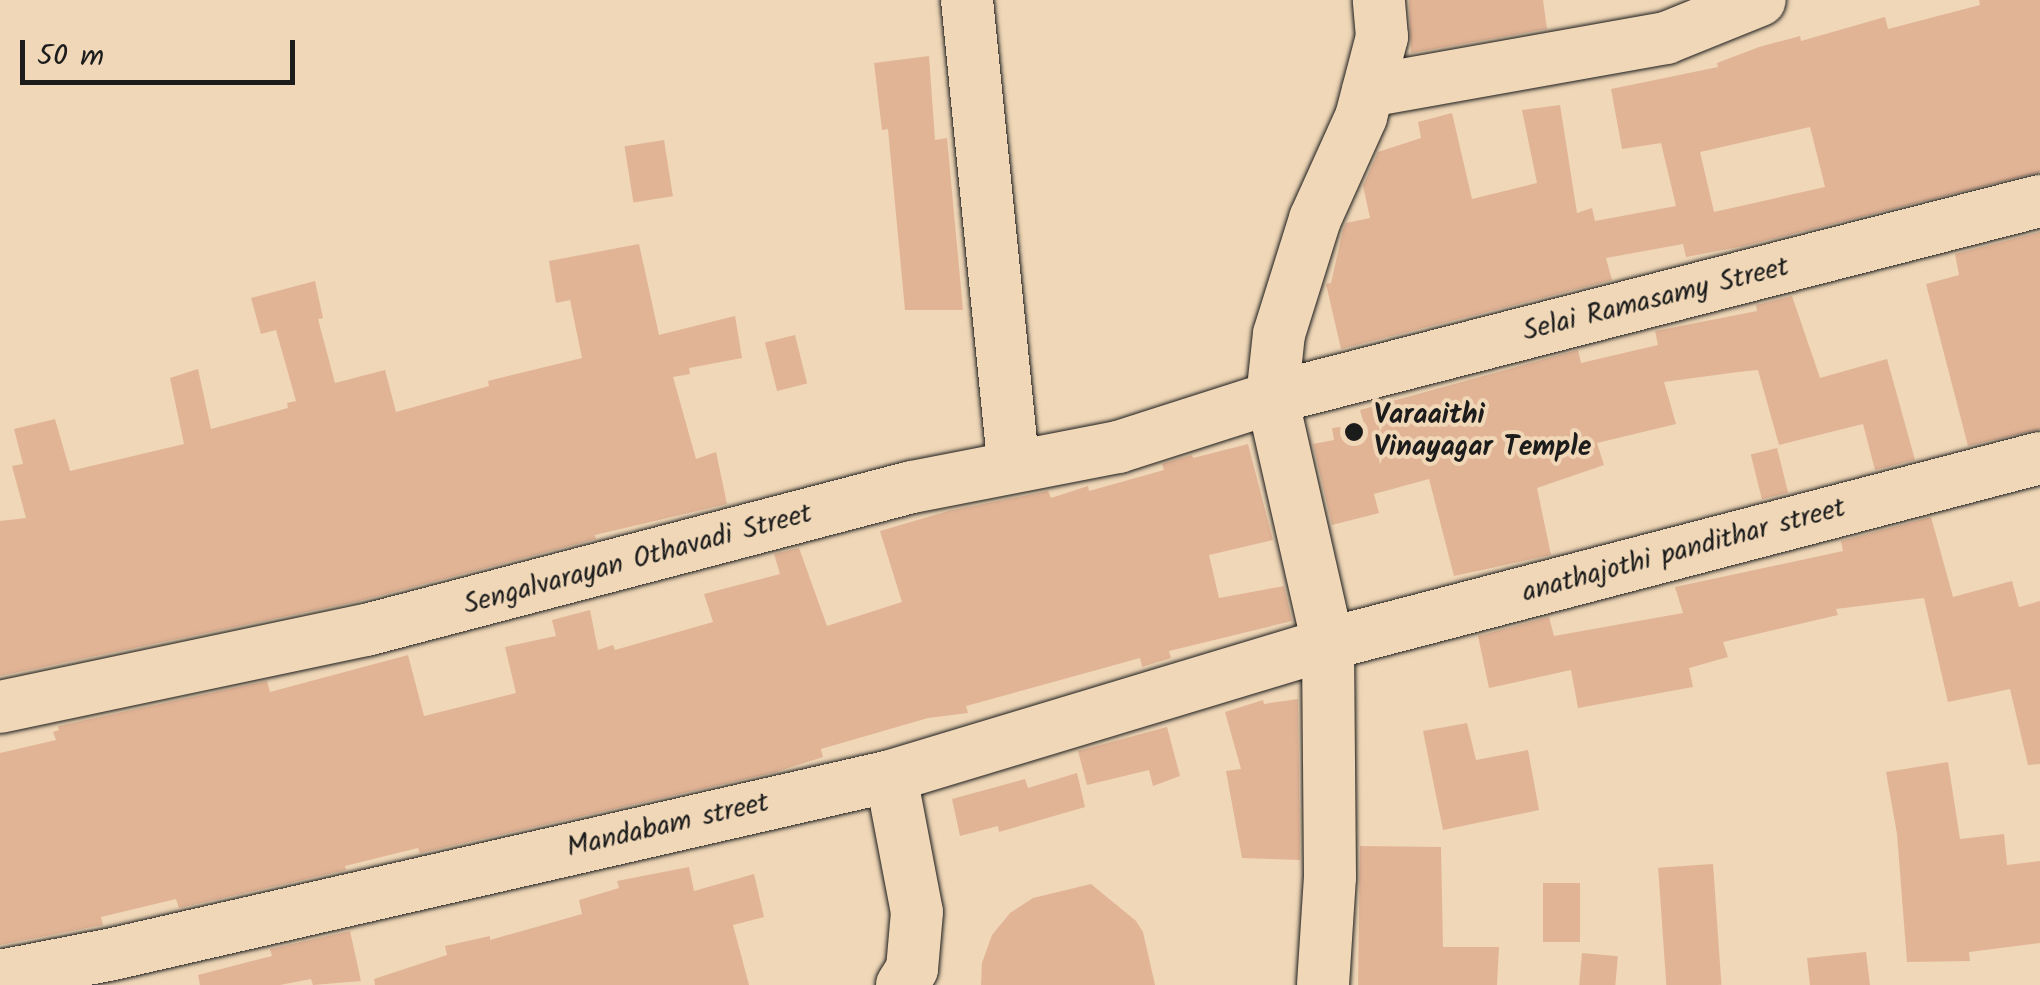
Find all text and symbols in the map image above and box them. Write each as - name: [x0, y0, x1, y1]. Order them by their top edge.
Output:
- scale bar: [25, 20, 300, 82]
- text: 50 m: [37, 33, 104, 81]
- street label: Selai Ramasamy Street: [1520, 251, 1792, 349]
- place label: Varaaithi Vinayagar Temple: [1374, 399, 1591, 465]
- marker: Varaaithi Vinayagar Temple: [1343, 421, 1365, 443]
- street label: anathajothi pandithar street: [1519, 492, 1849, 610]
- street label: Sengalvarayan Othavadi Street: [460, 497, 816, 623]
- street label: Mandabam street: [564, 786, 772, 866]

